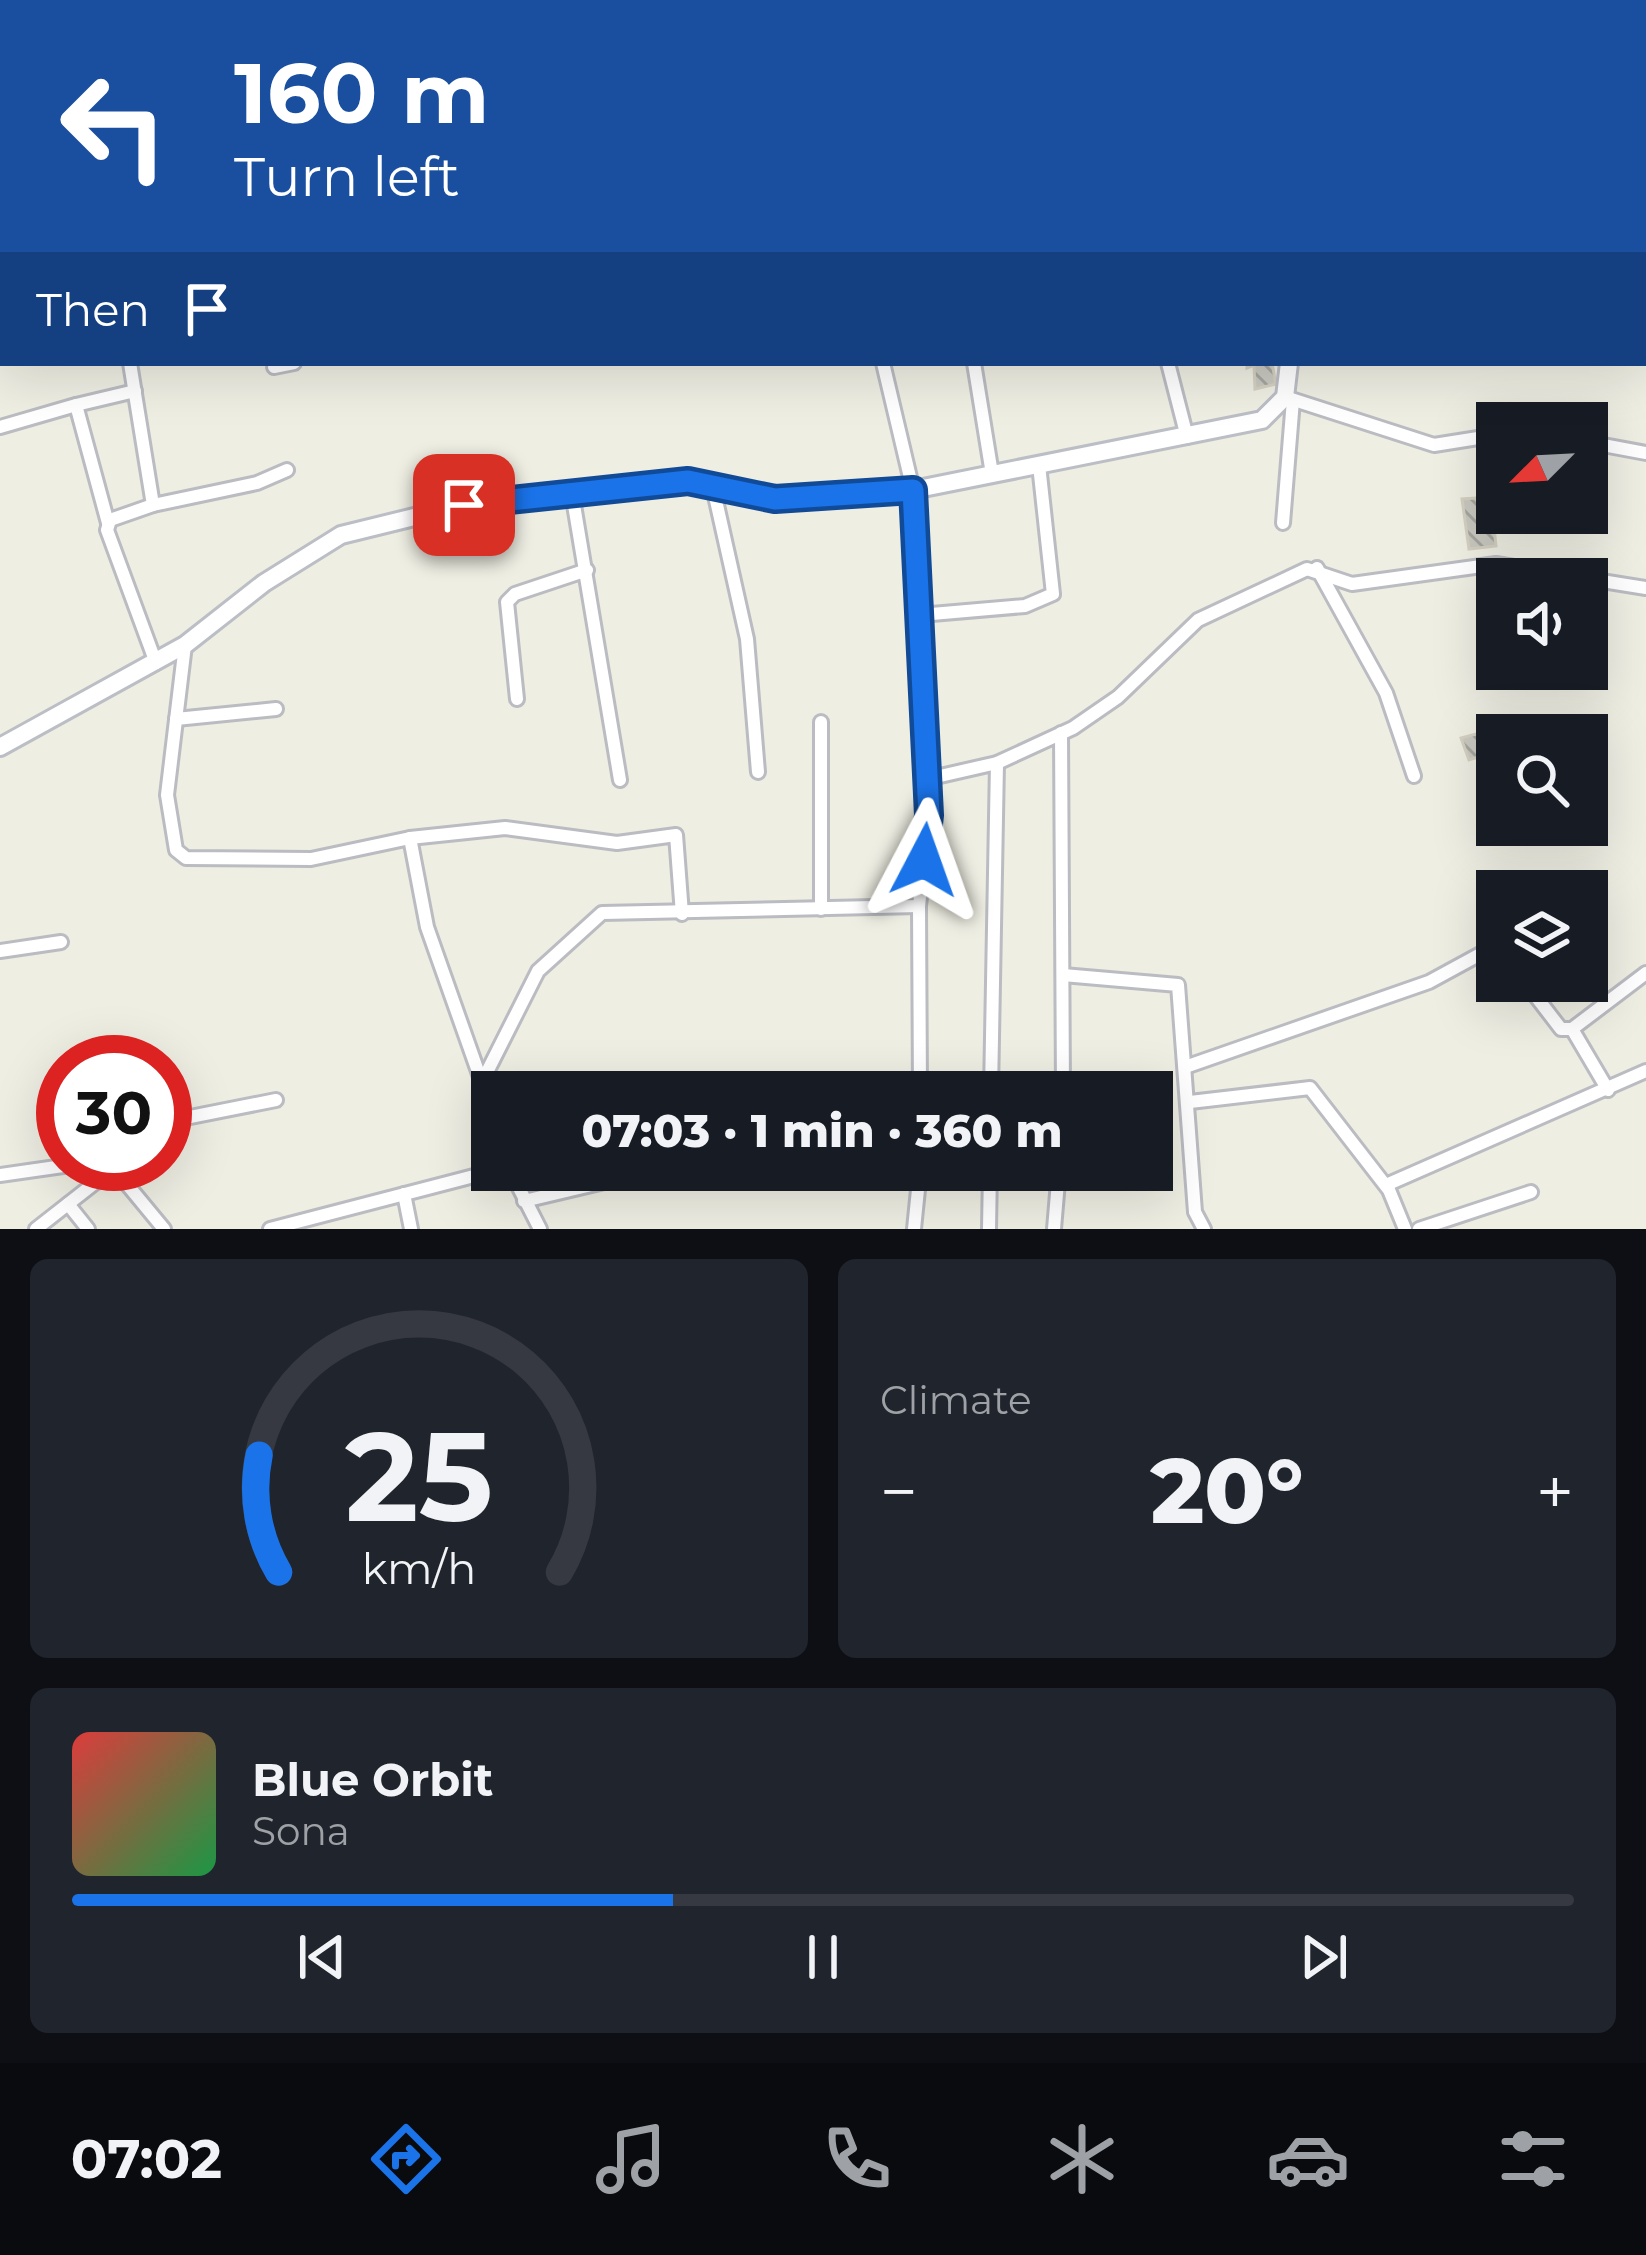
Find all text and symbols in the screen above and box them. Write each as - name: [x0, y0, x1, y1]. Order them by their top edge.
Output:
- text: 160 m: [234, 42, 489, 144]
- icon: left: [36, 48, 192, 204]
- text: Turn left: [234, 144, 460, 210]
- icon: arrive: [174, 276, 240, 342]
- text: Then: [36, 282, 150, 337]
- north arrow: [1476, 402, 1608, 534]
- map controls: [1476, 402, 1608, 1002]
- pin: [413, 454, 515, 556]
- icon: arrive: [431, 472, 497, 538]
- button: sound: [1476, 558, 1608, 690]
- button: search: [1476, 714, 1608, 846]
- position arrow: [861, 797, 987, 923]
- button: layers: [1476, 870, 1608, 1002]
- speed limit sign: 30: [36, 1035, 192, 1191]
- text: 07:03 · 1 min · 360 m: [581, 1103, 1063, 1158]
- text: Climate: [880, 1376, 1032, 1424]
- text: 25: [345, 1400, 493, 1552]
- text: 20°: [1150, 1436, 1304, 1546]
- text: −: [880, 1451, 918, 1532]
- text: +: [1536, 1451, 1574, 1532]
- text: km/h: [362, 1541, 476, 1594]
- text: Blue Orbit: [252, 1752, 493, 1807]
- text: Sona: [252, 1807, 350, 1855]
- icon: previous: [289, 1924, 355, 1990]
- icon: pause: [790, 1924, 856, 1990]
- icon: next: [1291, 1924, 1357, 1990]
- icon: directions: [364, 2117, 448, 2201]
- icon: music: [589, 2117, 673, 2201]
- icon: phone: [815, 2117, 899, 2201]
- icon: climate: [1040, 2117, 1124, 2201]
- icon: car: [1266, 2117, 1350, 2201]
- icon: filters: [1491, 2117, 1575, 2201]
- text: 07:02: [71, 2126, 222, 2192]

